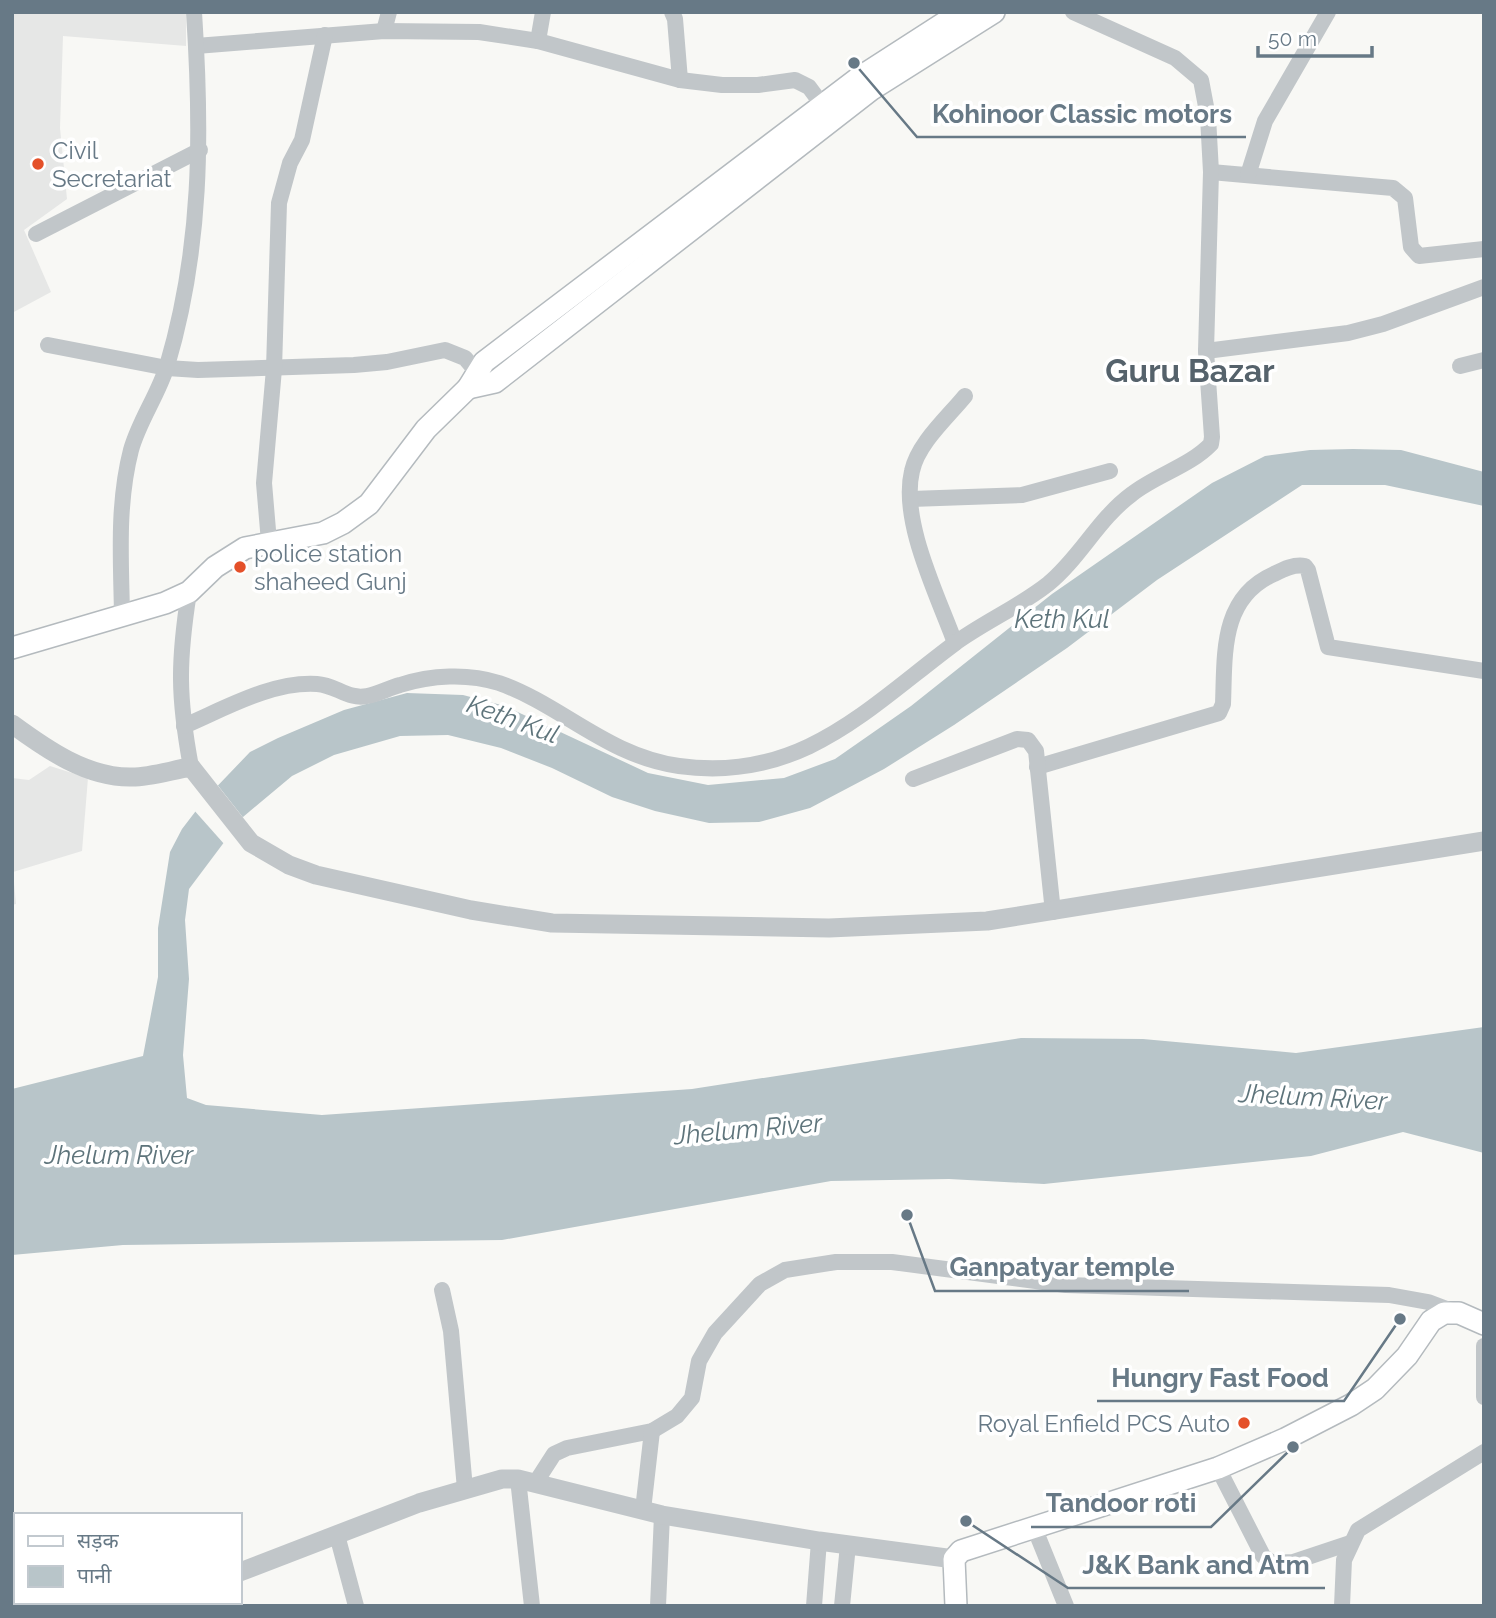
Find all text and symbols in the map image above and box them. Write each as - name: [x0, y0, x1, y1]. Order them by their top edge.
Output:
- scale bar: [1258, 14, 1372, 58]
- text: 50 m: [1268, 26, 1317, 51]
- callout: Kohinoor Classic motors: [917, 90, 1246, 137]
- text: Kohinoor Classic motors: [932, 99, 1232, 129]
- place label: Civil Secretariat: [52, 136, 172, 193]
- marker: Civil Secretariat: [30, 156, 46, 172]
- district label: Guru Bazar: [1105, 352, 1275, 389]
- place label: police station shaheed Gunj: [254, 539, 407, 596]
- marker: police station shaheed Gunj: [232, 559, 248, 575]
- water label: Keth Kul: [1014, 604, 1110, 634]
- water label: Keth Kul: [463, 689, 563, 749]
- water label: Jhelum River: [1237, 1078, 1389, 1116]
- water label: Jhelum River: [672, 1107, 824, 1151]
- water label: Jhelum River: [44, 1140, 194, 1170]
- callout: Ganpatyar temple: [935, 1244, 1189, 1291]
- text: Ganpatyar temple: [949, 1252, 1175, 1282]
- callout: Hungry Fast Food: [1097, 1354, 1344, 1401]
- text: Hungry Fast Food: [1111, 1363, 1329, 1393]
- place label: Royal Enfield PCS Auto: [977, 1409, 1230, 1438]
- marker: Royal Enfield PCS Auto: [1236, 1415, 1252, 1431]
- callout: Tandoor roti: [1031, 1480, 1211, 1527]
- text: Tandoor roti: [1046, 1488, 1196, 1518]
- legend: [14, 1513, 242, 1604]
- text: सड़क: [77, 1528, 119, 1553]
- callout: J&K Bank and Atm: [1068, 1541, 1325, 1588]
- text: J&K Bank and Atm: [1082, 1550, 1310, 1580]
- text: पानी: [77, 1563, 112, 1588]

